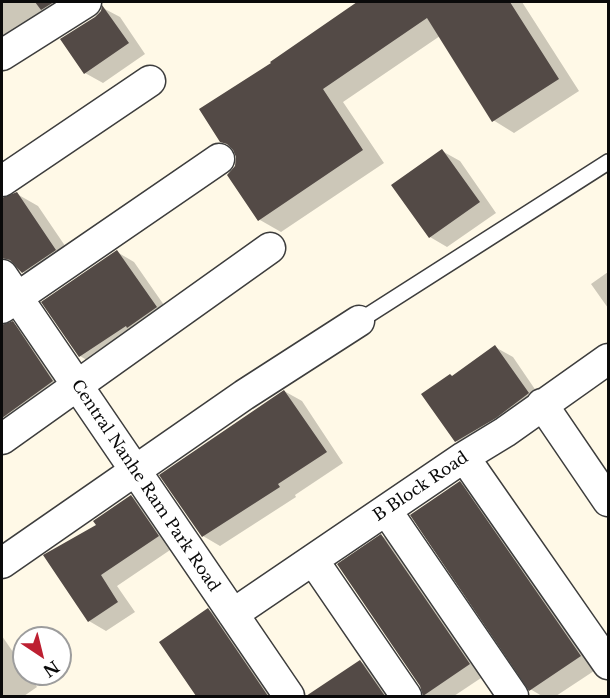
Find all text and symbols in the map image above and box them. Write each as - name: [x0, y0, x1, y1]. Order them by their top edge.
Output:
- street label: Central Nanhe Ram Park Road: [67, 376, 223, 596]
- street label: B Block Road: [370, 448, 472, 526]
- north arrow: [12, 626, 72, 686]
- text: N: [39, 657, 63, 682]

